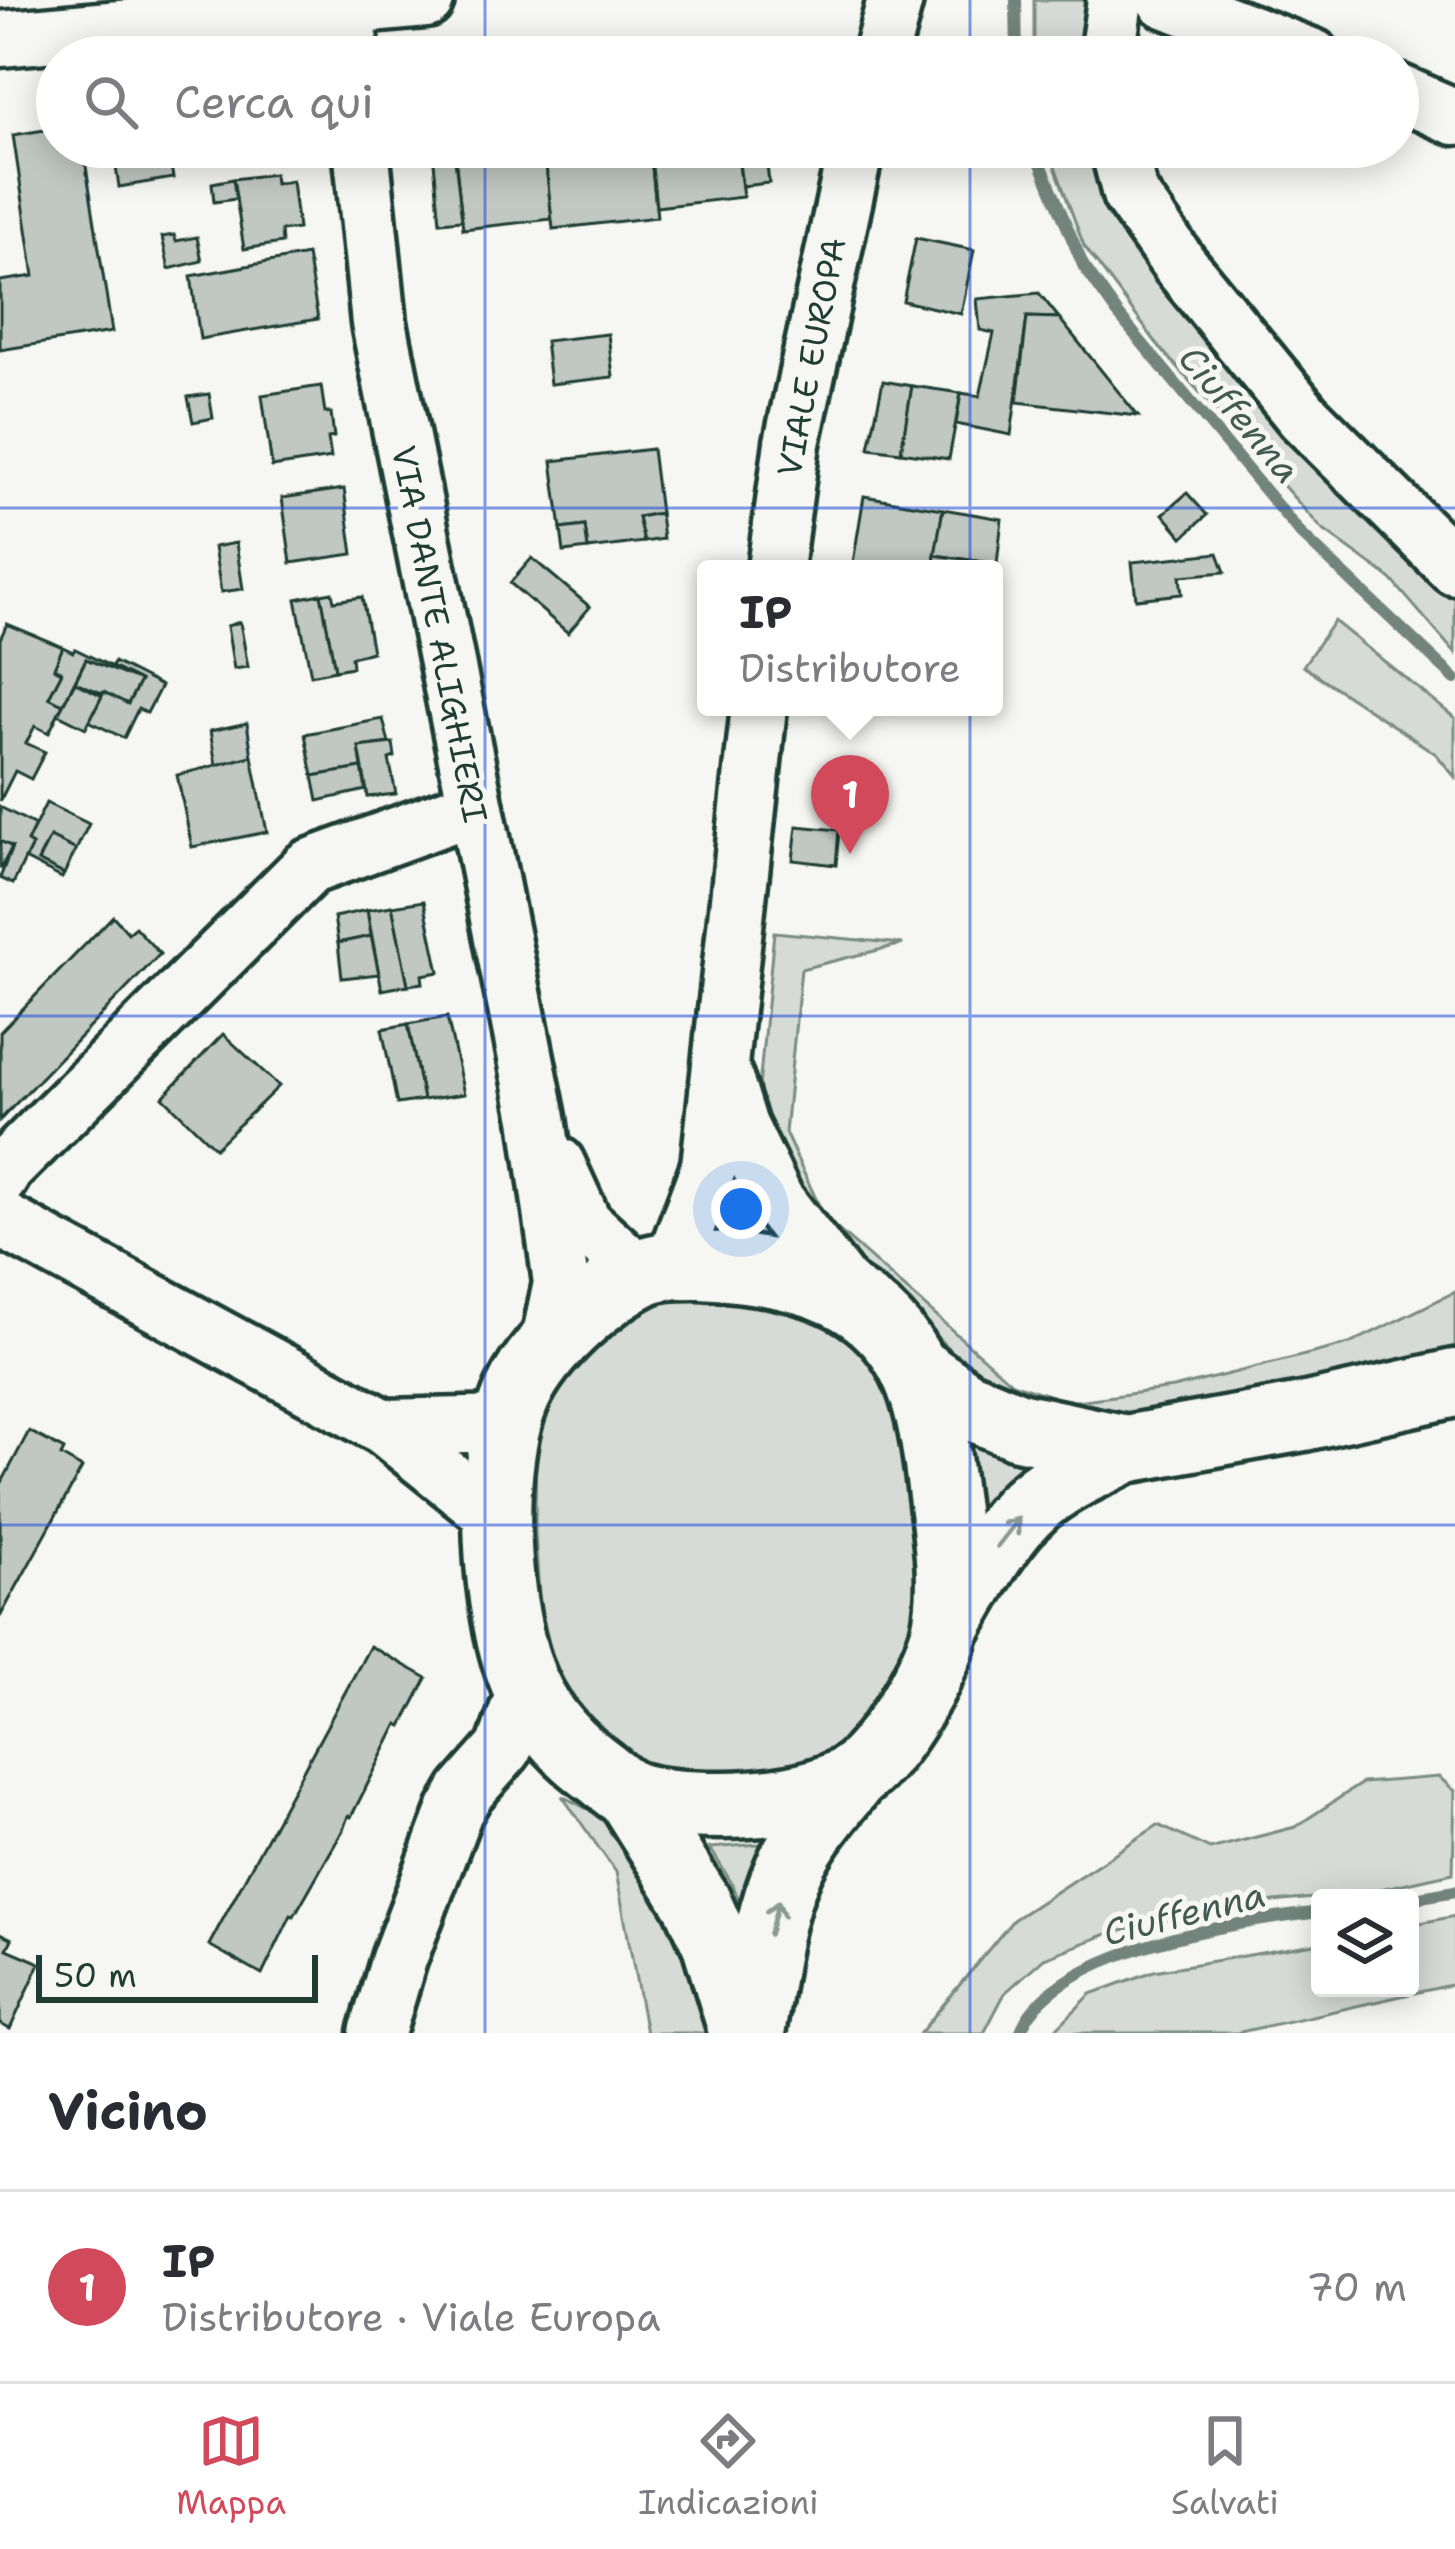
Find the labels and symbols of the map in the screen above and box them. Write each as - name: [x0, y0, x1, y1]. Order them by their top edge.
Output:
- street label: VIALE EUROPA: [766, 234, 857, 480]
- water label: Ciuffenna: [1168, 335, 1312, 494]
- street label: VIA DANTE ALIGHIERI: [381, 442, 498, 826]
- pin: 1: [811, 755, 889, 854]
- your location: [711, 1179, 771, 1239]
- one-way arrow: [995, 1517, 1021, 1549]
- water label: Ciuffenna: [1098, 1870, 1270, 1957]
- one-way arrow: [764, 1900, 786, 1938]
- scale bar: [36, 1949, 318, 2002]

